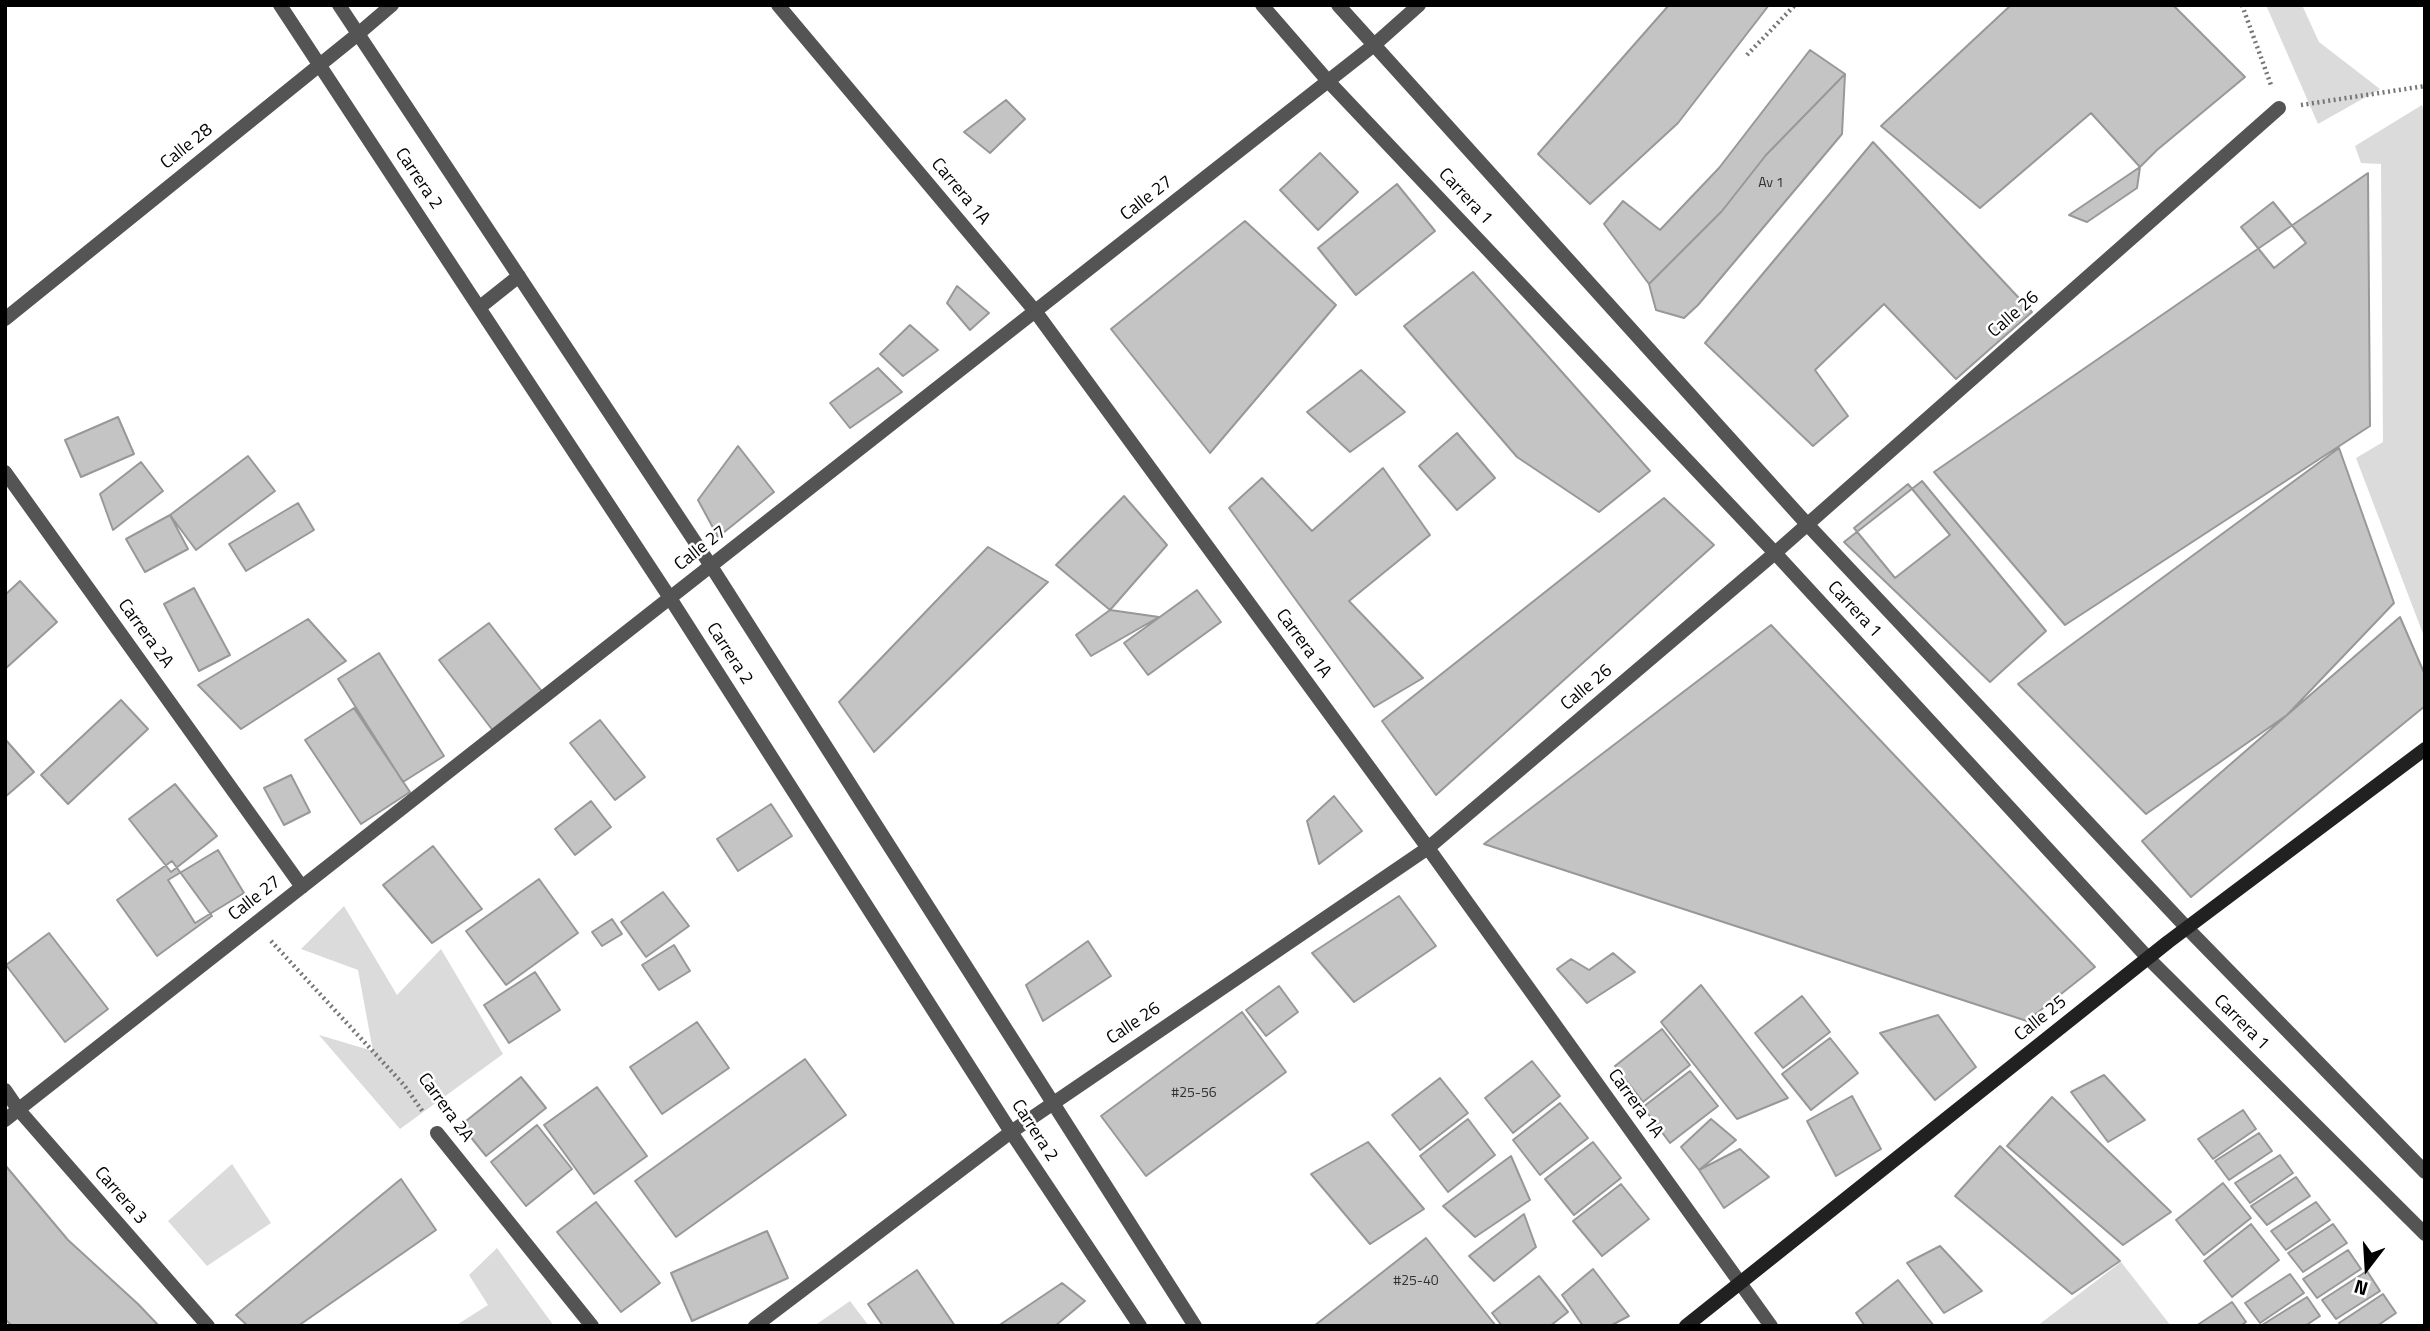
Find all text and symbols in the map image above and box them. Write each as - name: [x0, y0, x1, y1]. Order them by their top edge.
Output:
- street label: Calle 28: [157, 120, 217, 174]
- street label: Carrera 2: [390, 144, 446, 214]
- street label: Carrera 1A: [926, 154, 994, 230]
- street label: Carrera 1: [1433, 164, 1497, 230]
- street label: Calle 27: [1117, 172, 1177, 226]
- house number: Av 1: [1758, 176, 1784, 192]
- street label: Calle 26: [1984, 287, 2044, 343]
- street label: Calle 27: [671, 522, 731, 576]
- street label: Carrera 1: [1822, 577, 1886, 643]
- street label: Carrera 2A: [113, 595, 177, 673]
- street label: Carrera 1A: [1271, 605, 1335, 683]
- street label: Carrera 2: [701, 619, 757, 689]
- street label: Calle 26: [1557, 660, 1617, 716]
- street label: Calle 27: [225, 872, 285, 926]
- street label: Carrera 1: [2209, 991, 2273, 1055]
- street label: Calle 25: [2011, 992, 2071, 1046]
- street label: Calle 26: [1103, 998, 1165, 1050]
- street label: Carrera 1A: [1603, 1065, 1667, 1143]
- street label: Carrera 2A: [413, 1069, 477, 1147]
- house number: #25-56: [1171, 1086, 1217, 1102]
- street label: Carrera 2: [1006, 1096, 1062, 1166]
- street label: Carrera 3: [89, 1163, 151, 1229]
- north arrow: [2332, 1233, 2402, 1303]
- text: N: [2350, 1273, 2371, 1304]
- house number: #25-40: [1393, 1274, 1439, 1290]

